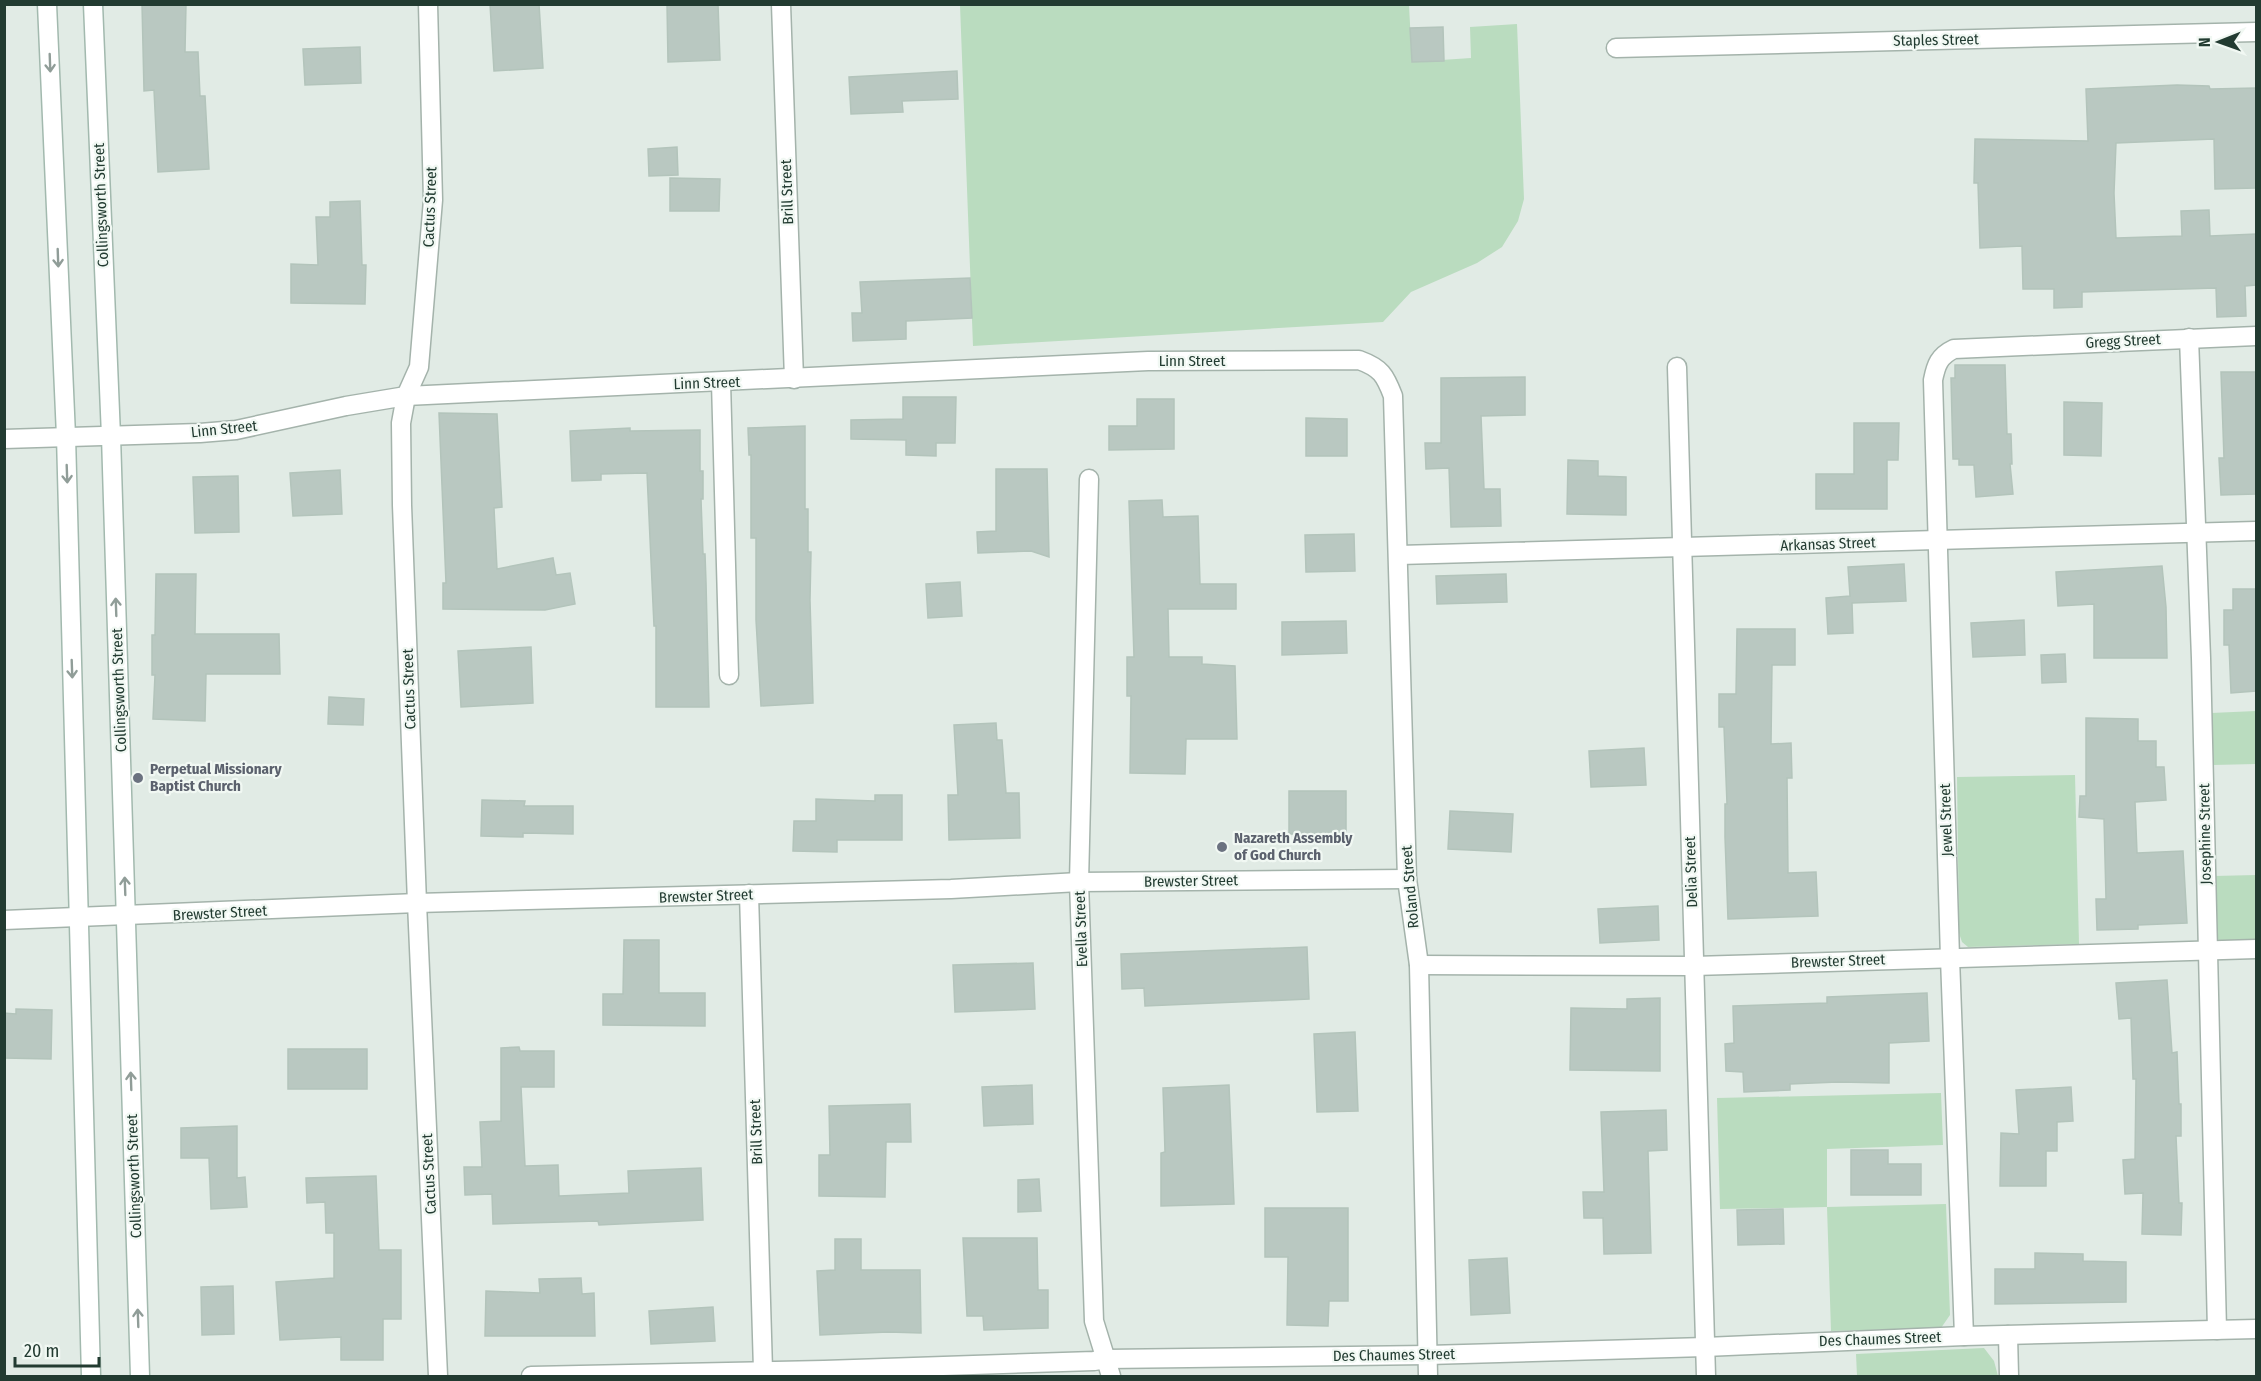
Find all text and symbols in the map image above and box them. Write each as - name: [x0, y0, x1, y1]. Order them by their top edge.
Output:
- north arrow: [2189, 12, 2249, 72]
- street label: Staples Street: [1893, 30, 1979, 50]
- text: N: [2195, 37, 2214, 47]
- one-way arrow: [44, 52, 56, 72]
- street label: Collingsworth Street: [90, 143, 112, 267]
- street label: Brill Street: [777, 159, 797, 225]
- street label: Cactus Street: [420, 166, 440, 248]
- one-way arrow: [53, 247, 64, 267]
- street label: Gregg Street: [2085, 330, 2161, 352]
- street label: Linn Street: [1159, 352, 1225, 370]
- street label: Linn Street: [673, 373, 741, 393]
- street label: Linn Street: [190, 417, 258, 441]
- one-way arrow: [61, 463, 72, 483]
- street label: Arkansas Street: [1780, 533, 1876, 555]
- one-way arrow: [110, 598, 122, 618]
- street label: Collingsworth Street: [108, 628, 130, 752]
- street label: Cactus Street: [399, 648, 419, 730]
- one-way arrow: [67, 658, 78, 678]
- place label: Perpetual Missionary Baptist Church: [150, 760, 283, 795]
- marker: Perpetual Missionary Baptist Church: [131, 771, 145, 785]
- street label: Jewel Street: [1936, 783, 1956, 857]
- street label: Josephine Street: [2195, 783, 2215, 885]
- place label: Nazareth Assembly of God Church: [1234, 829, 1353, 864]
- street label: Delia Street: [1681, 836, 1701, 908]
- marker: Nazareth Assembly of God Church: [1215, 840, 1229, 854]
- street label: Roland Street: [1397, 845, 1423, 929]
- street label: Brewster Street: [1144, 871, 1238, 891]
- one-way arrow: [119, 877, 131, 897]
- street label: Brewster Street: [659, 885, 754, 907]
- street label: Evella Street: [1071, 890, 1091, 967]
- street label: Brewster Street: [172, 902, 268, 924]
- street label: Brewster Street: [1791, 950, 1886, 972]
- one-way arrow: [125, 1072, 137, 1092]
- street label: Brill Street: [746, 1099, 766, 1165]
- street label: Collingsworth Street: [123, 1114, 145, 1238]
- street label: Cactus Street: [418, 1133, 440, 1215]
- one-way arrow: [132, 1309, 144, 1329]
- street label: Des Chaumes Street: [1819, 1328, 1942, 1350]
- scale bar: [15, 1330, 99, 1368]
- text: 20 m: [24, 1340, 59, 1362]
- street label: Des Chaumes Street: [1333, 1345, 1455, 1365]

